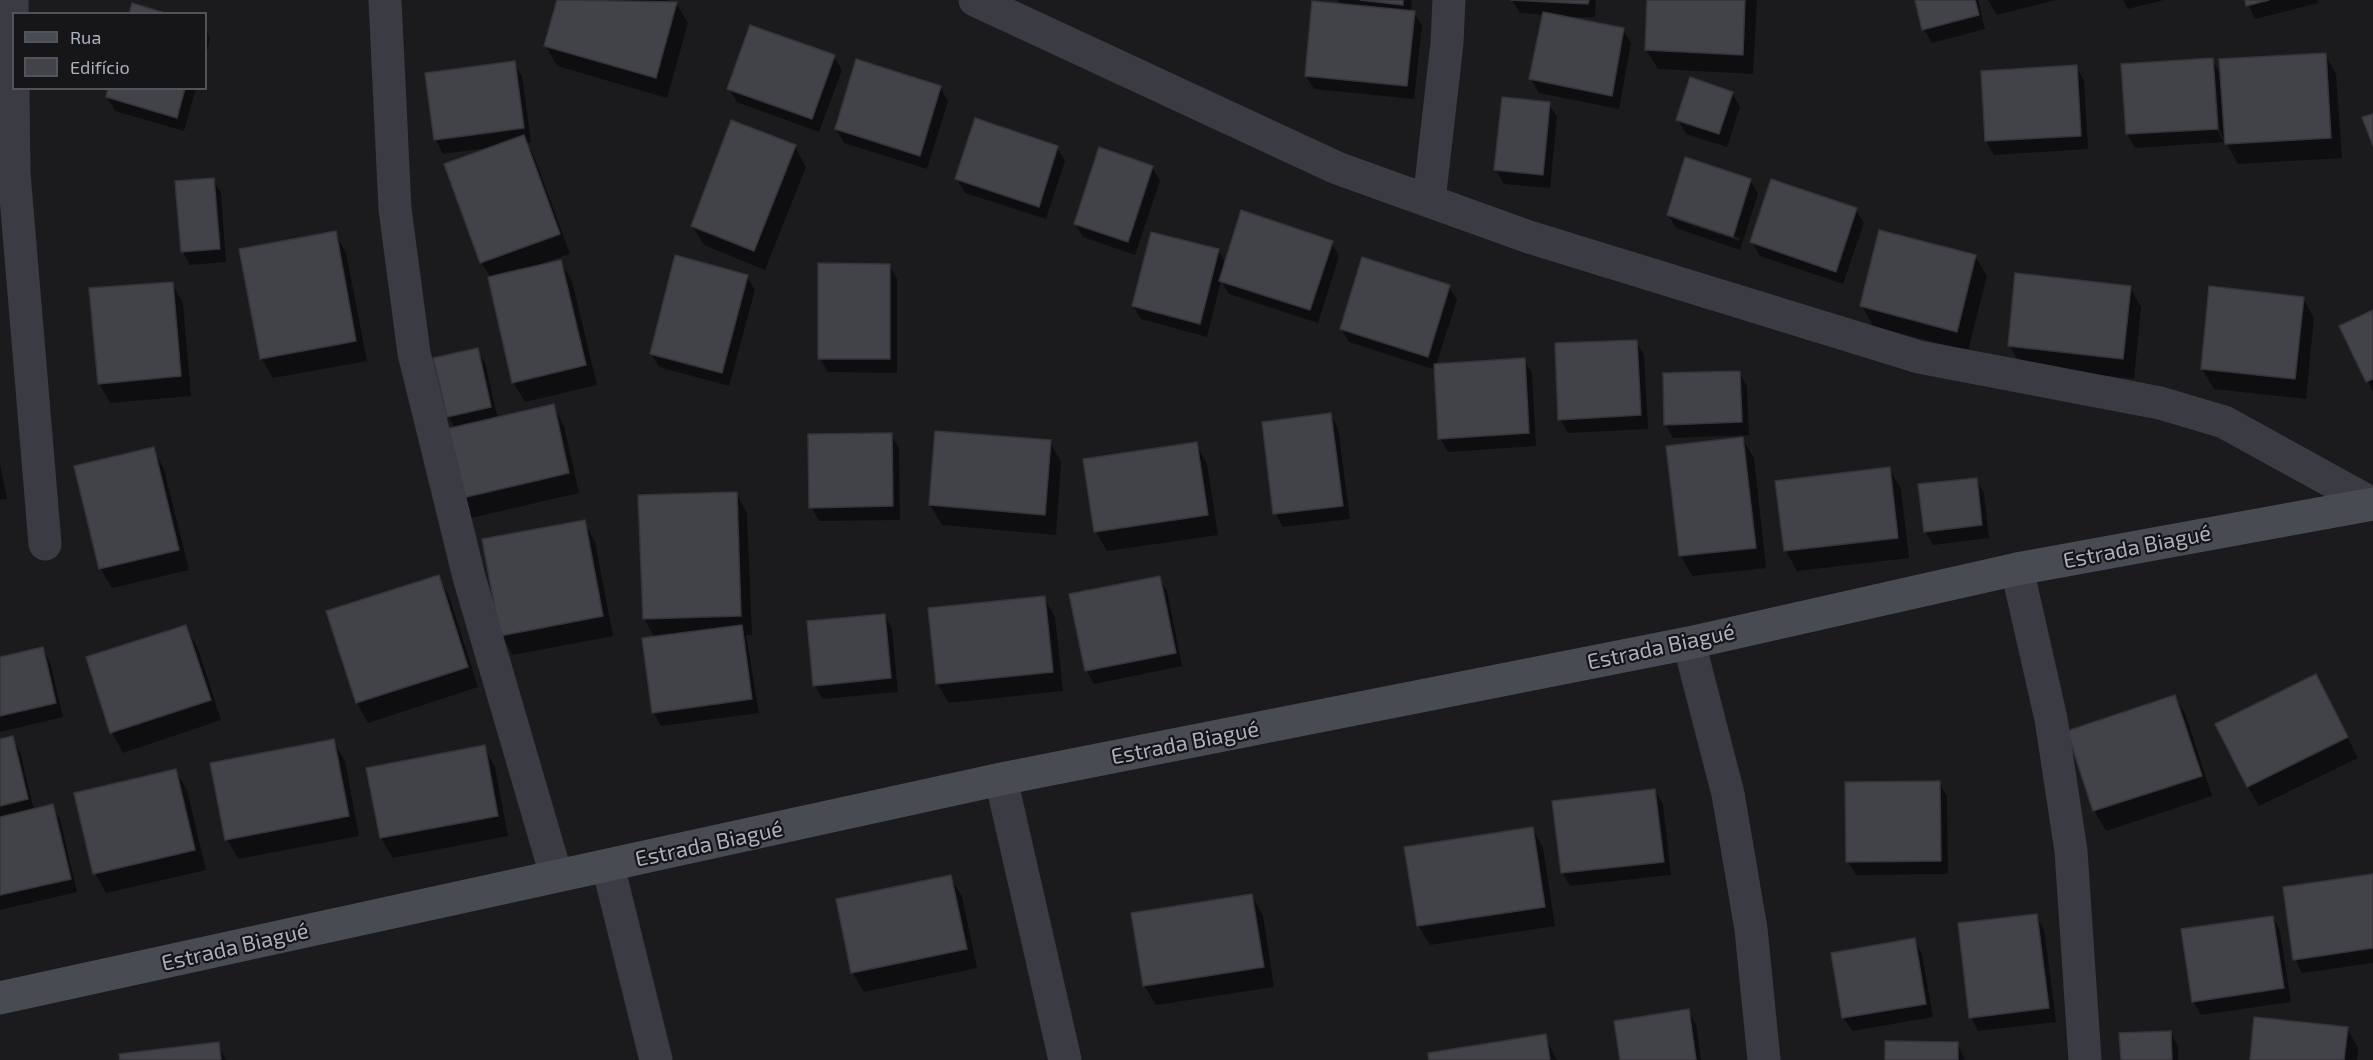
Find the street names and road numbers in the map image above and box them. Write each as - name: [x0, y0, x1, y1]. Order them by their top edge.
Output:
- street label: Estrada Biagué: [2061, 520, 2213, 574]
- street label: Estrada Biagué: [1585, 618, 1737, 676]
- street label: Estrada Biagué: [1109, 716, 1261, 770]
- street label: Estrada Biagué: [633, 815, 785, 873]
- street label: Estrada Biagué: [159, 917, 311, 977]

